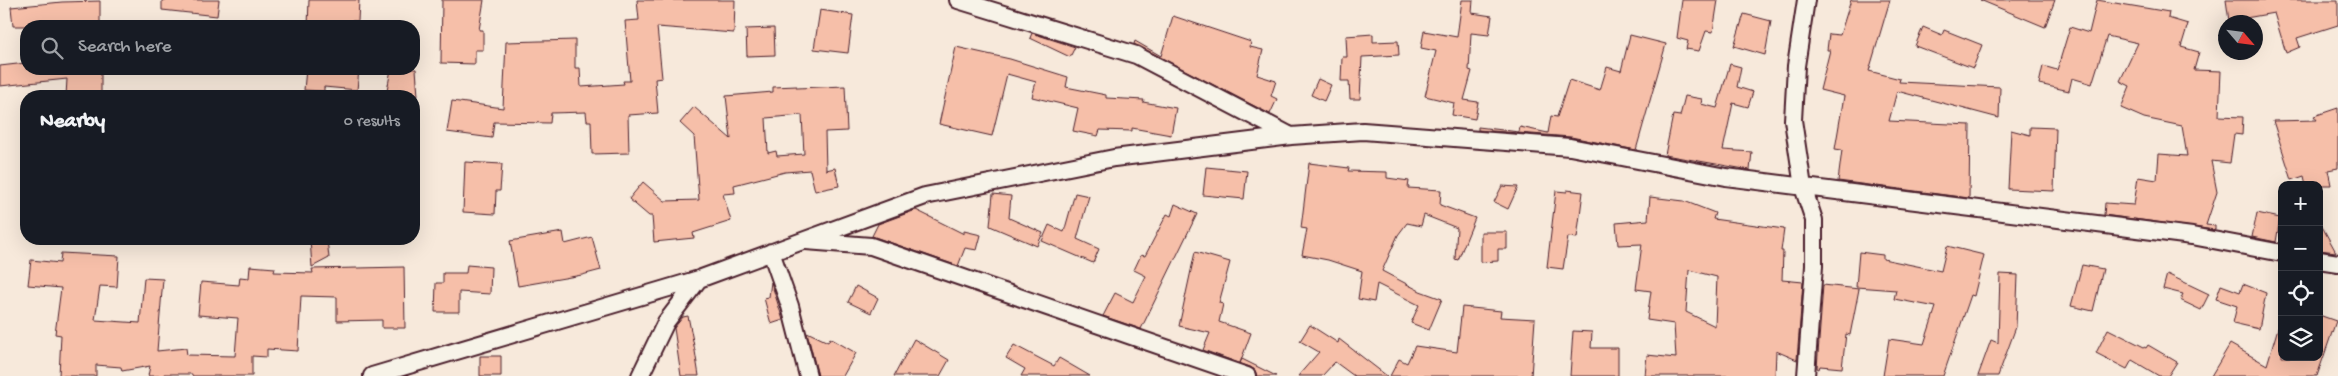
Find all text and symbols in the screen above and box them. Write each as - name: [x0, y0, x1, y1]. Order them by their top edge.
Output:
- north arrow: [2218, 15, 2263, 60]
- search box: [20, 20, 420, 75]
- icon: search: [38, 34, 66, 62]
- text: Search here: [78, 36, 172, 59]
- text: Nearby: [40, 110, 105, 135]
- text: 0 results: [344, 113, 400, 132]
- map controls: [2278, 181, 2323, 361]
- button: +: [2278, 181, 2323, 226]
- button: −: [2278, 226, 2323, 271]
- button: locate: [2278, 271, 2323, 316]
- button: layers: [2278, 316, 2323, 361]

